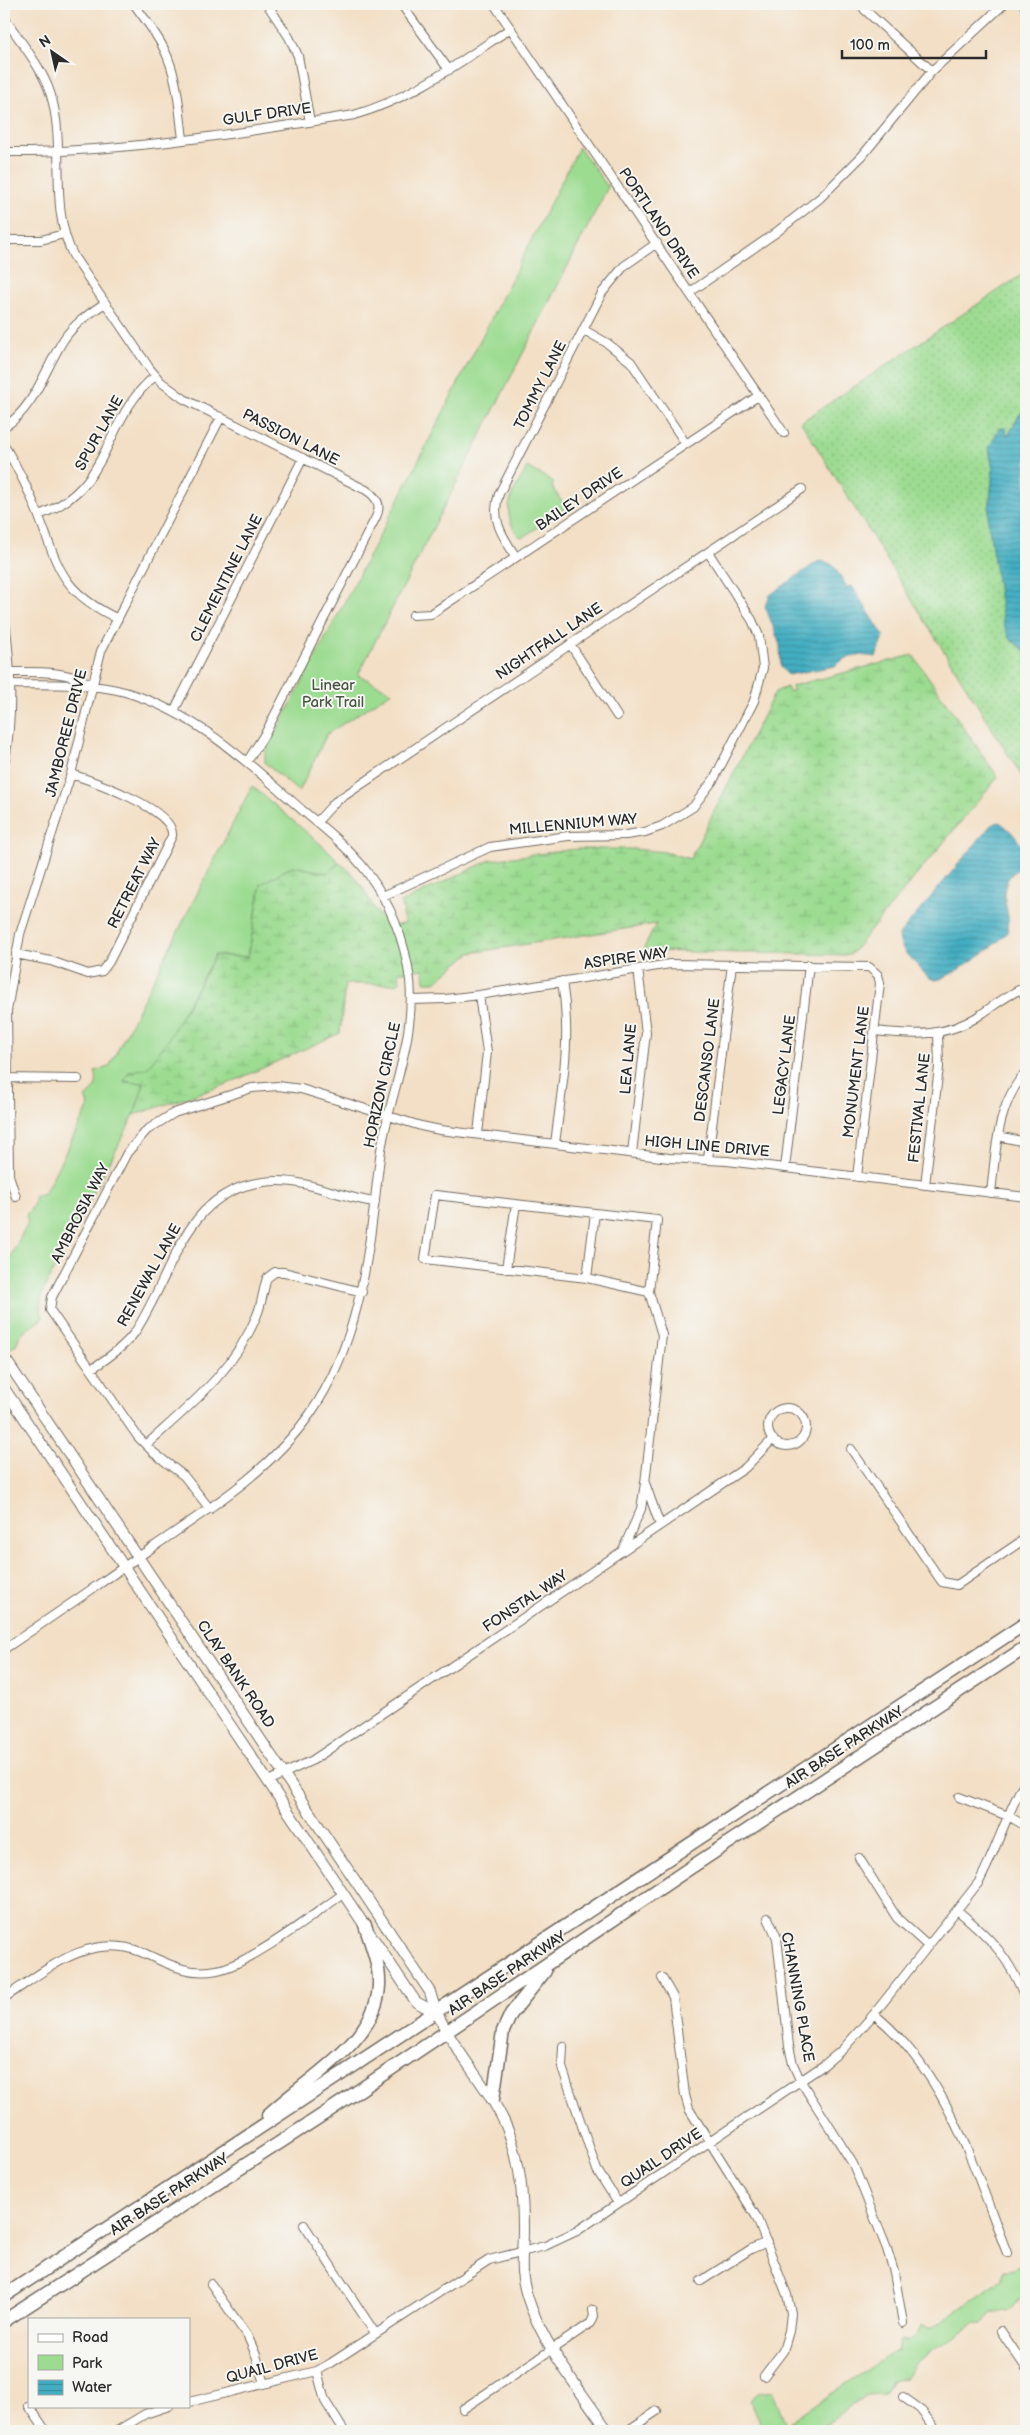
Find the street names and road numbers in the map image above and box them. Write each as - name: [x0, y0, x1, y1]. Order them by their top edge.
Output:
- street label: GULF DRIVE: [222, 99, 313, 130]
- street label: PORTLAND DRIVE: [614, 164, 703, 283]
- street label: TOMMY LANE: [510, 338, 571, 433]
- street label: SPUR LANE: [71, 392, 128, 474]
- street label: PASSION LANE: [239, 405, 342, 470]
- street label: BAILEY DRIVE: [532, 463, 626, 535]
- street label: CLEMENTINE LANE: [186, 511, 267, 645]
- street label: NIGHTFALL LANE: [492, 599, 606, 684]
- street label: JAMBOREE DRIVE: [41, 667, 92, 799]
- street label: MILLENNIUM WAY: [508, 809, 638, 840]
- street label: RETREAT WAY: [103, 835, 166, 932]
- street label: ASPIRE WAY: [582, 943, 670, 974]
- street label: DESCANSO LANE: [690, 997, 725, 1123]
- street label: MONUMENT LANE: [839, 1005, 874, 1139]
- street label: LEGACY LANE: [769, 1014, 800, 1116]
- street label: HORIZON CIRCLE: [360, 1020, 405, 1150]
- street label: LEA LANE: [616, 1023, 641, 1095]
- street label: FESTIVAL LANE: [904, 1052, 935, 1164]
- street label: HIGH LINE DRIVE: [643, 1132, 771, 1161]
- street label: AMBROSIA WAY: [47, 1160, 114, 1266]
- street label: RENEWAL LANE: [113, 1220, 186, 1330]
- street label: FONSTAL WAY: [479, 1566, 571, 1637]
- street label: CLAY BANK ROAD: [192, 1617, 279, 1732]
- street label: AIR BASE PARKWAY: [781, 1702, 907, 1793]
- street label: AIR BASE PARKWAY: [445, 1927, 570, 2020]
- street label: CHANNING PLACE: [777, 1930, 818, 2064]
- street label: QUAIL DRIVE: [617, 2124, 706, 2193]
- street label: AIR BASE PARKWAY: [106, 2149, 232, 2240]
- street label: QUAIL DRIVE: [224, 2345, 320, 2388]

